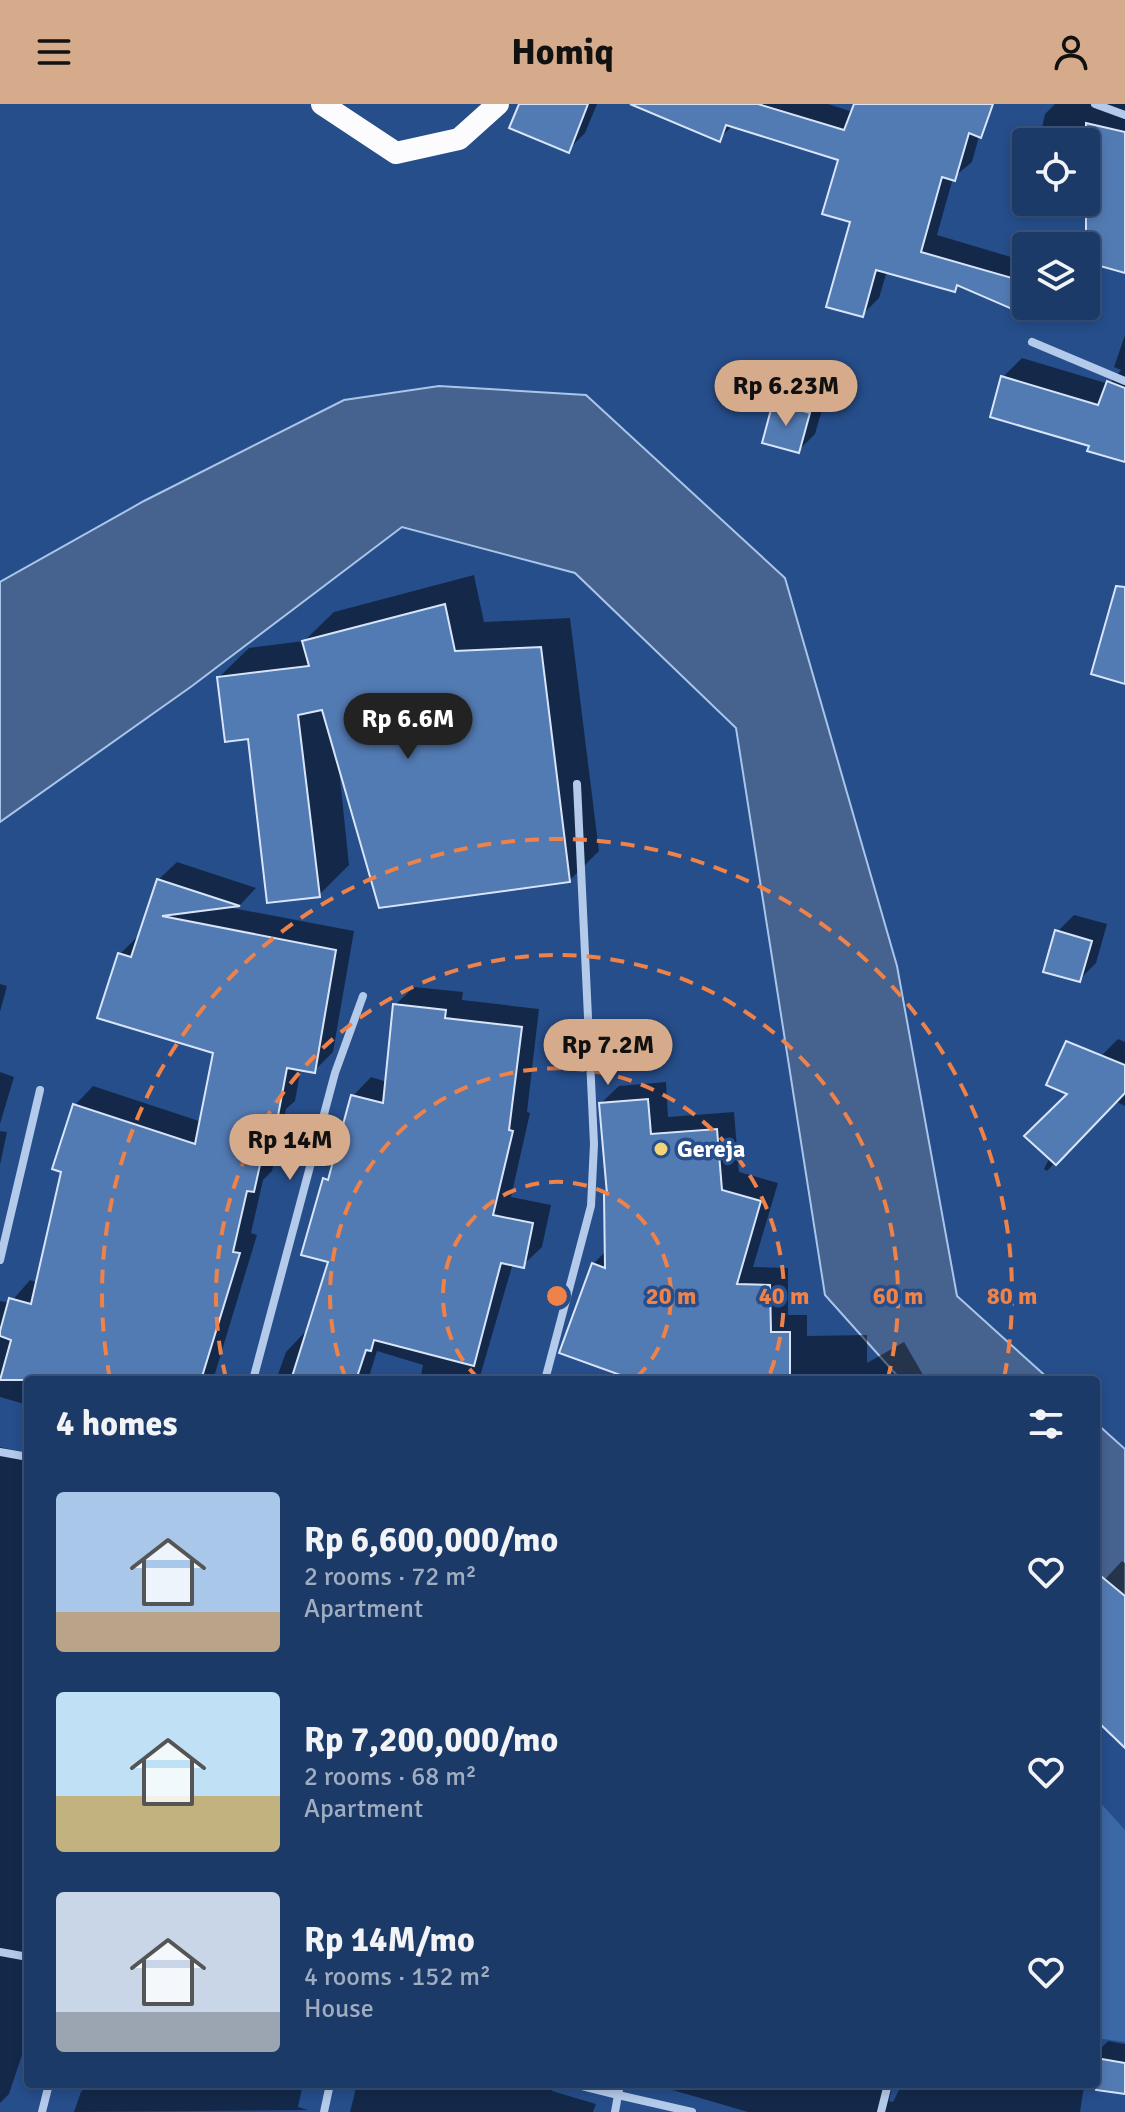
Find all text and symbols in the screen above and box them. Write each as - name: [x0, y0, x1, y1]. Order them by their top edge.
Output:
- icon: menu: [32, 30, 76, 74]
- text: Homiq: [511, 30, 614, 75]
- icon: person: [1049, 30, 1093, 74]
- map controls: [1012, 128, 1100, 320]
- button: locate: [1012, 128, 1100, 216]
- button: layers: [1012, 232, 1100, 320]
- pin: Rp 6.23M: [703, 360, 869, 428]
- text: Rp 6.23M: [733, 370, 839, 402]
- pin: Rp 6.6M: [334, 693, 482, 761]
- text: Rp 6.6M: [362, 703, 454, 735]
- pin: Rp 7.2M: [534, 1019, 682, 1087]
- text: Rp 7.2M: [562, 1029, 654, 1061]
- pin: Rp 14M: [225, 1114, 355, 1182]
- text: Rp 14M: [247, 1124, 333, 1156]
- place label: Gereja: [677, 1134, 745, 1164]
- marker: Gereja: [652, 1140, 670, 1158]
- text: 20 m: [646, 1281, 696, 1311]
- text: 40 m: [759, 1281, 809, 1311]
- text: 60 m: [873, 1281, 923, 1311]
- text: 80 m: [987, 1281, 1037, 1311]
- centre of rings: [543, 1282, 571, 1310]
- icon: filters: [1024, 1402, 1068, 1446]
- text: 4 homes: [56, 1403, 177, 1445]
- text: Rp 6,600,000/mo: [304, 1519, 558, 1561]
- icon: home: [120, 1524, 216, 1620]
- icon: heart: [1024, 1550, 1068, 1594]
- text: 2 rooms · 72 m²: [304, 1561, 477, 1593]
- text: Apartment: [304, 1593, 423, 1625]
- text: Rp 7,200,000/mo: [304, 1719, 558, 1761]
- icon: home: [120, 1724, 216, 1820]
- icon: heart: [1024, 1750, 1068, 1794]
- text: 2 rooms · 68 m²: [304, 1761, 477, 1793]
- text: Apartment: [304, 1793, 423, 1825]
- text: Rp 14M/mo: [304, 1919, 475, 1961]
- icon: home: [120, 1924, 216, 2020]
- icon: heart: [1024, 1950, 1068, 1994]
- text: 4 rooms · 152 m²: [304, 1961, 491, 1993]
- text: House: [304, 1993, 374, 2025]

